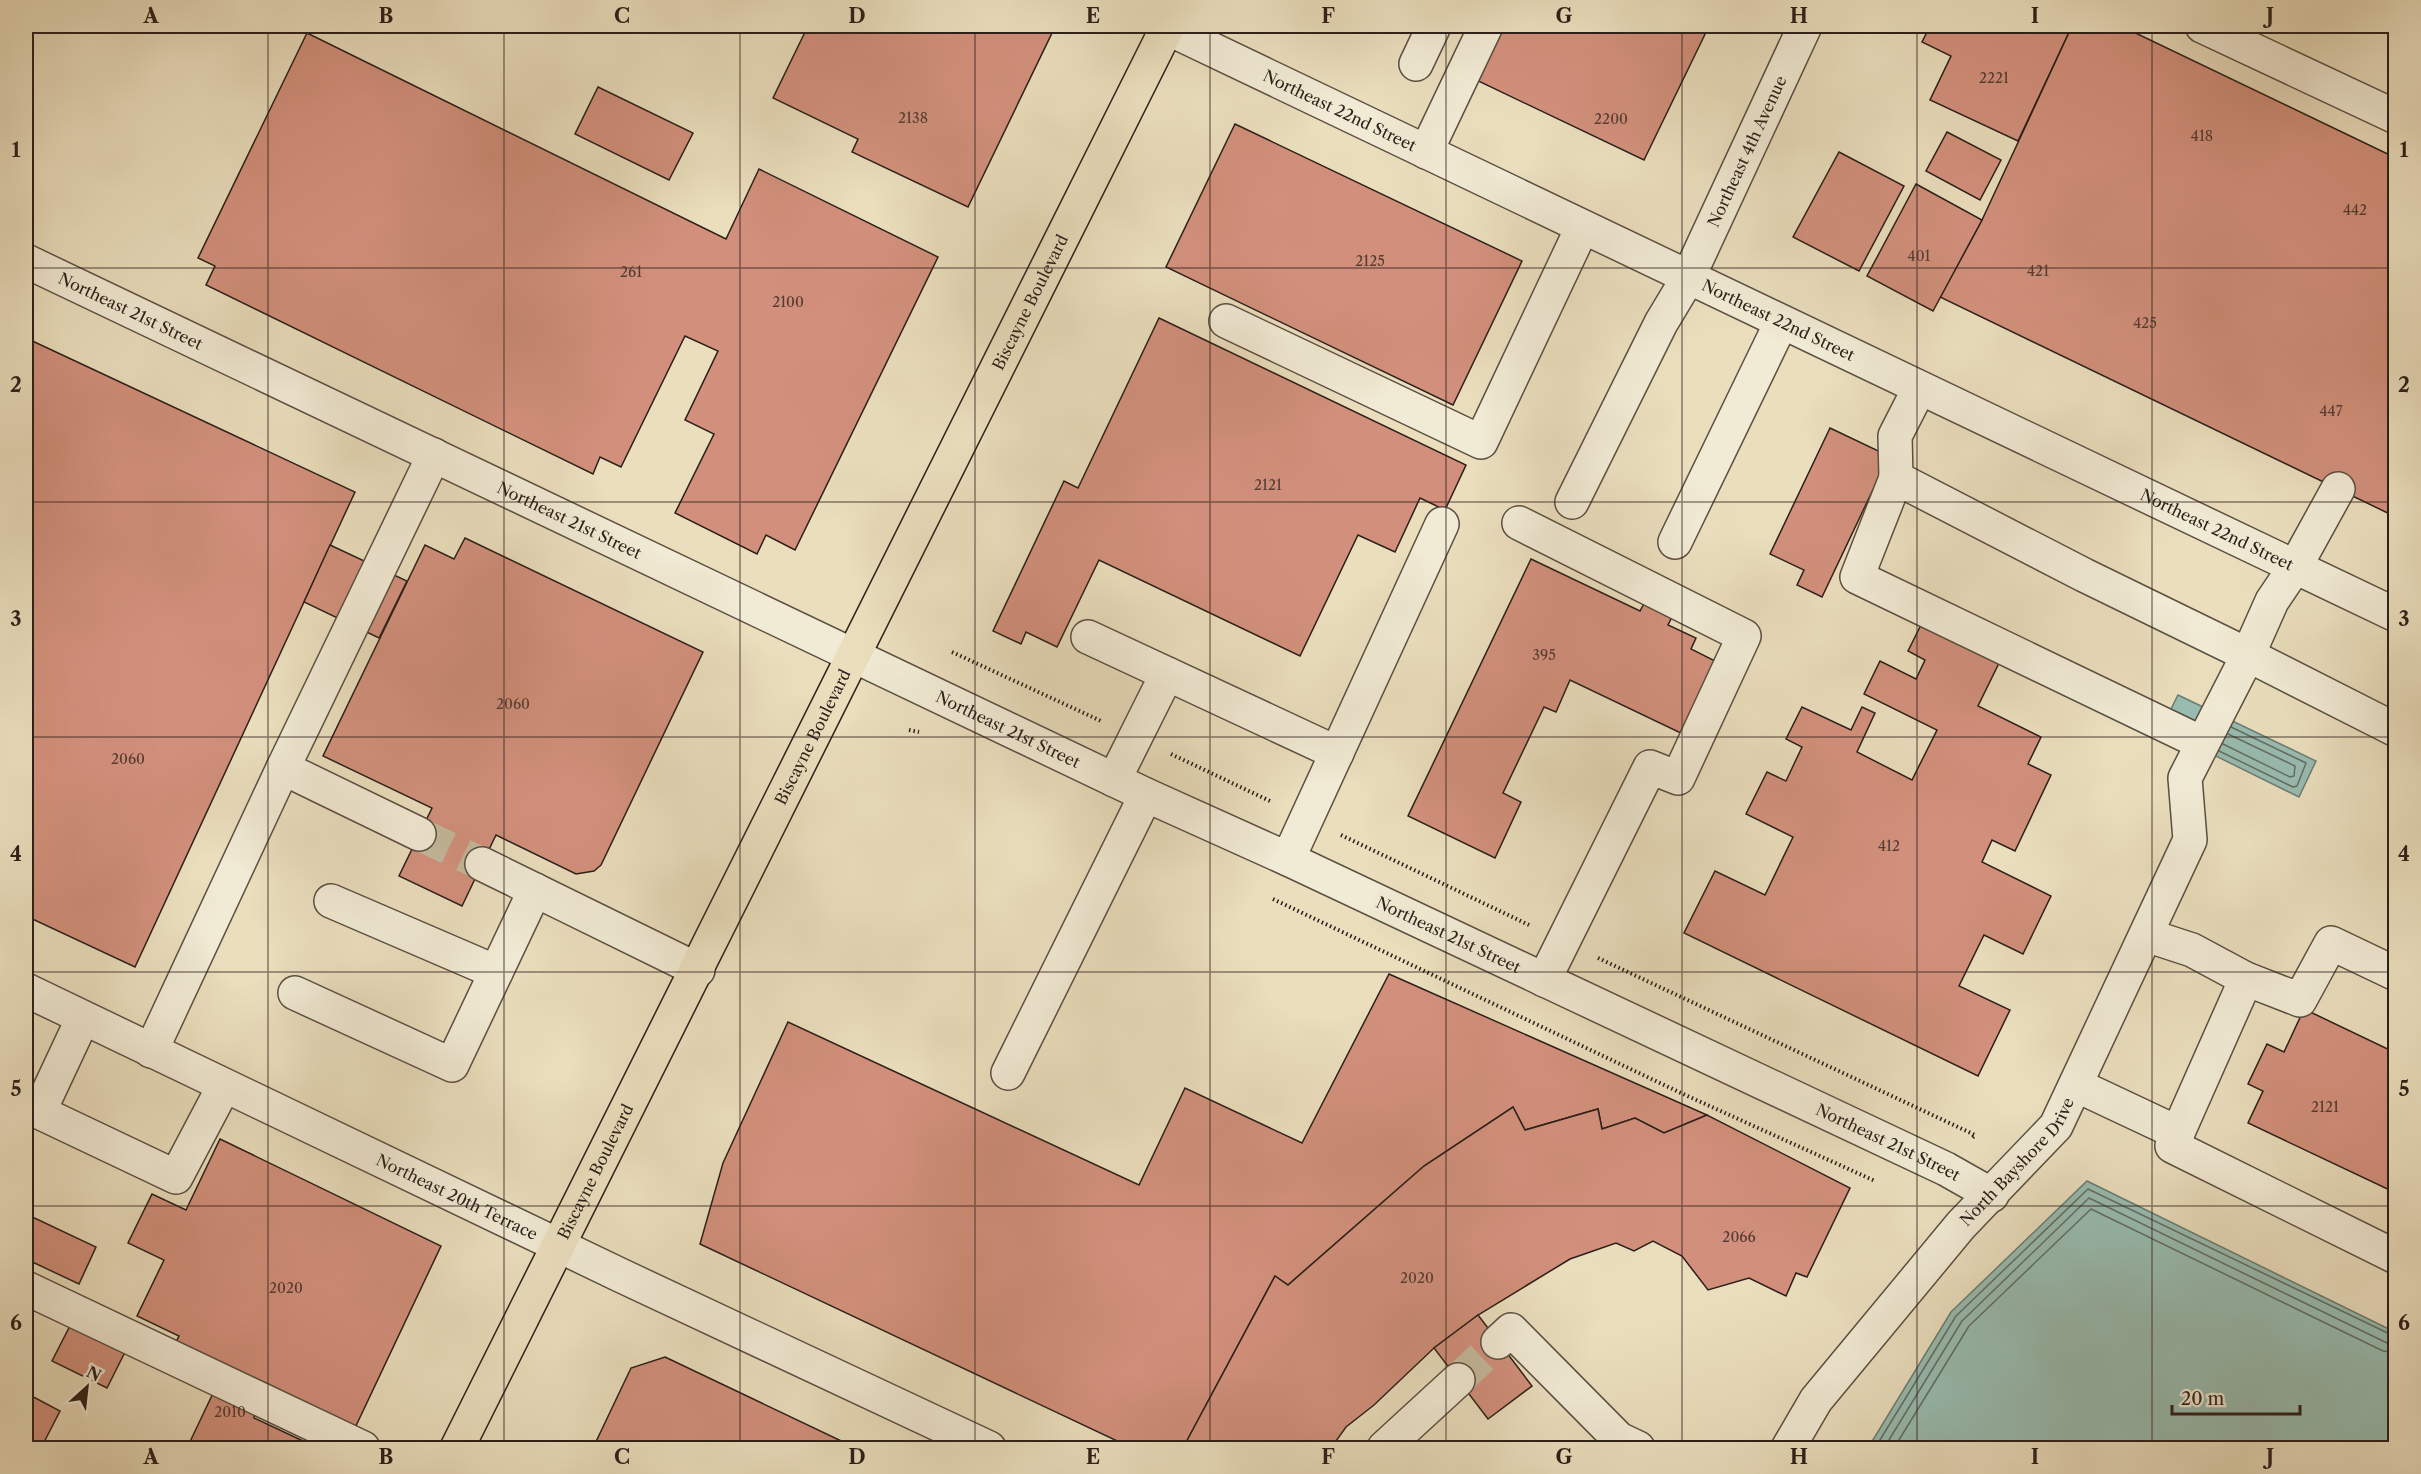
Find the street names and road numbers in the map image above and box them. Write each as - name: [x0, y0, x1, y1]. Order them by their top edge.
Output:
- street label: Northeast 22nd Street: [1260, 65, 1420, 156]
- street label: Northeast 4th Avenue: [1703, 72, 1791, 230]
- street label: Biscayne Boulevard: [988, 231, 1072, 373]
- street label: Northeast 21st Street: [55, 268, 206, 354]
- street label: Northeast 22nd Street: [1699, 275, 1858, 365]
- street label: Northeast 21st Street: [494, 477, 645, 563]
- street label: Northeast 22nd Street: [2137, 484, 2297, 575]
- street label: Biscayne Boulevard: [770, 666, 855, 808]
- street label: Northeast 21st Street: [933, 686, 1084, 772]
- street label: Northeast 21st Street: [1373, 892, 1524, 977]
- street label: North Bayshore Drive: [1956, 1094, 2078, 1230]
- street label: Northeast 21st Street: [1813, 1099, 1964, 1185]
- street label: Biscayne Boulevard: [553, 1100, 638, 1243]
- street label: Northeast 20th Terrace: [373, 1150, 541, 1244]

